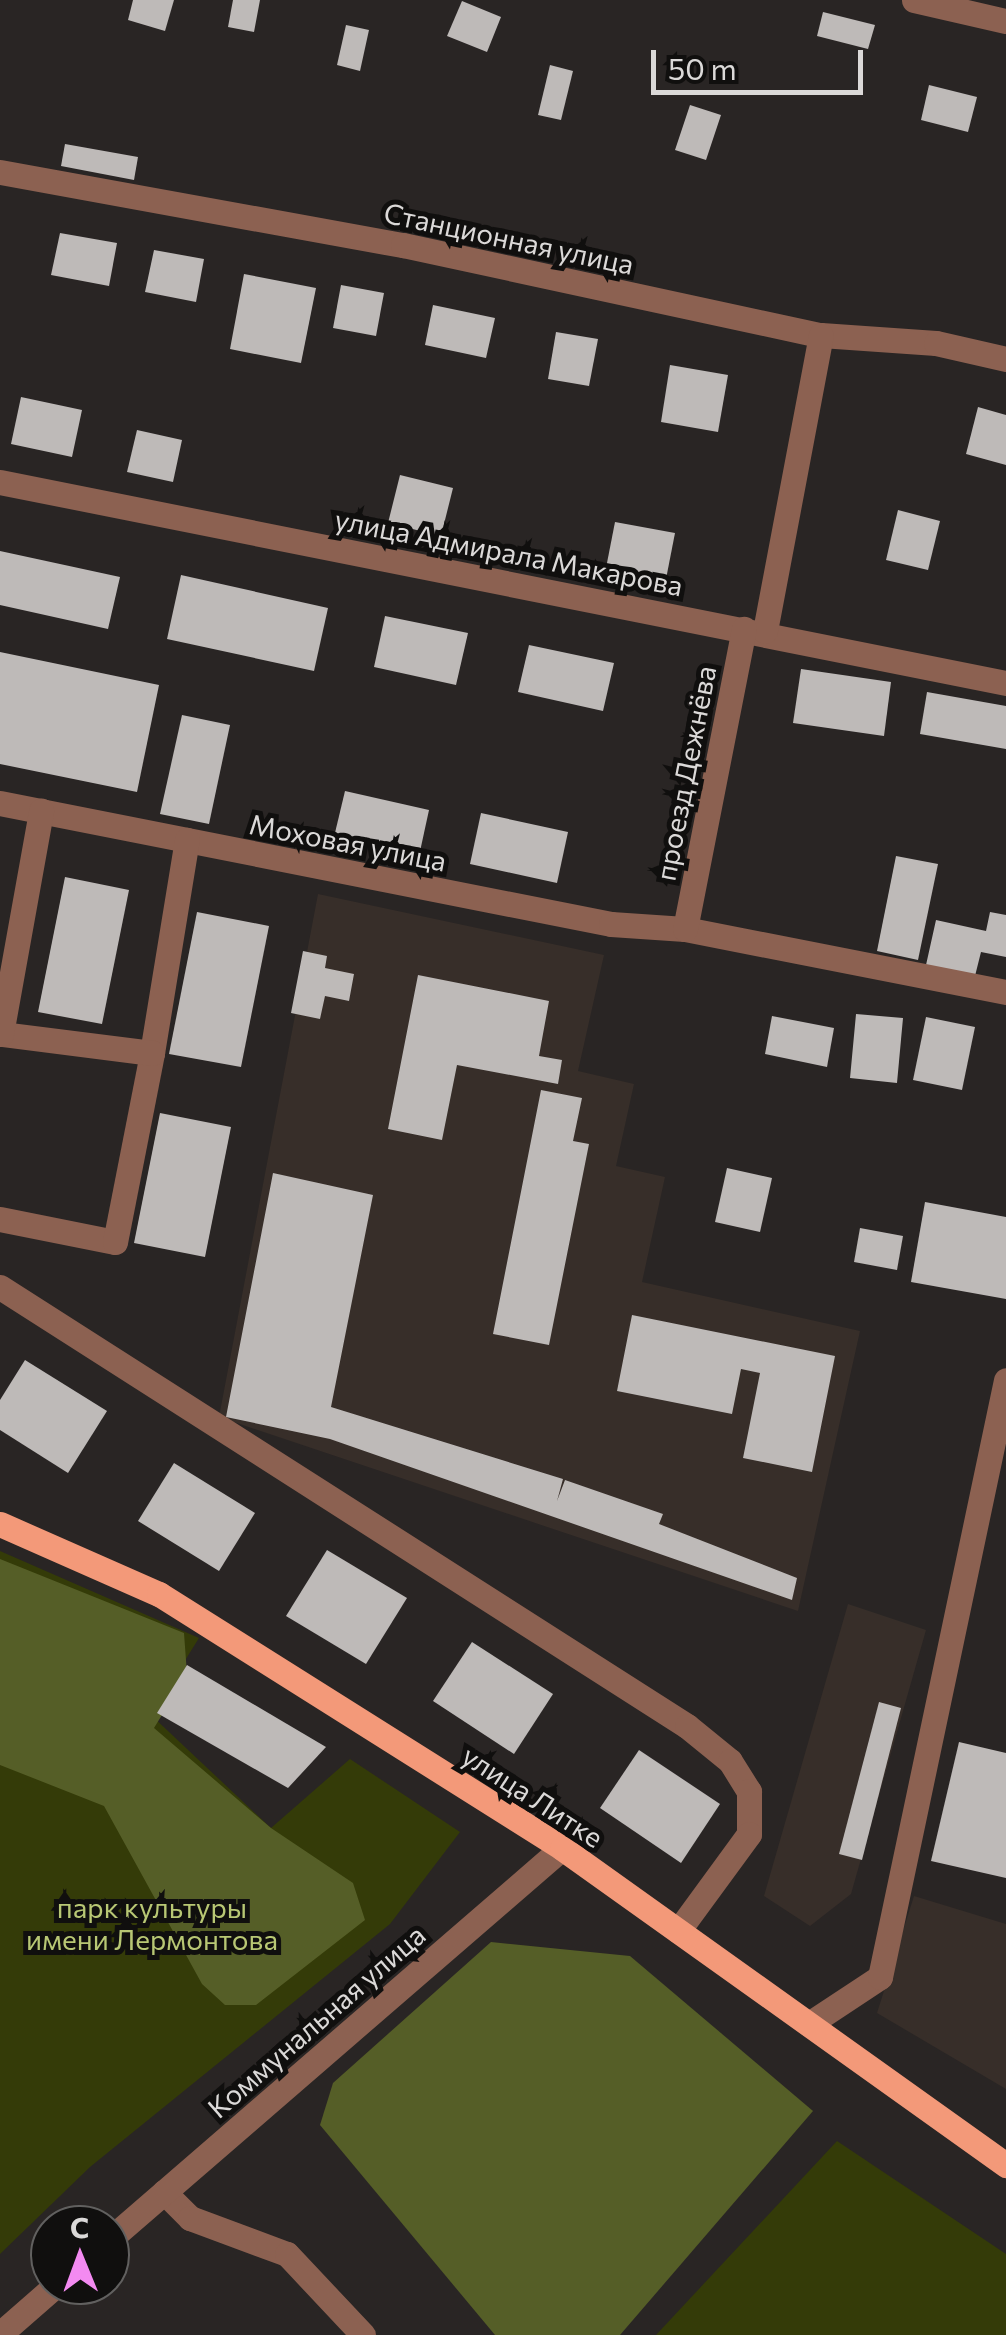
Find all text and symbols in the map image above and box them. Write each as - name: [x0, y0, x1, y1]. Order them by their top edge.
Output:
- scale bar: [656, 30, 868, 92]
- text: 50 m: [668, 49, 737, 86]
- street label: Станционная улица: [381, 195, 637, 281]
- street label: улица Адмирала Макарова: [332, 502, 686, 602]
- street label: проезд Дежнёва: [648, 663, 722, 883]
- street label: Моховая улица: [247, 806, 449, 878]
- street label: улица Литке: [456, 1738, 610, 1854]
- park label: парк культуры имени Лермонтова: [26, 1890, 278, 1956]
- street label: Коммунальная улица: [201, 1918, 431, 2124]
- north arrow: [30, 2205, 130, 2305]
- text: С: [70, 2210, 89, 2244]

